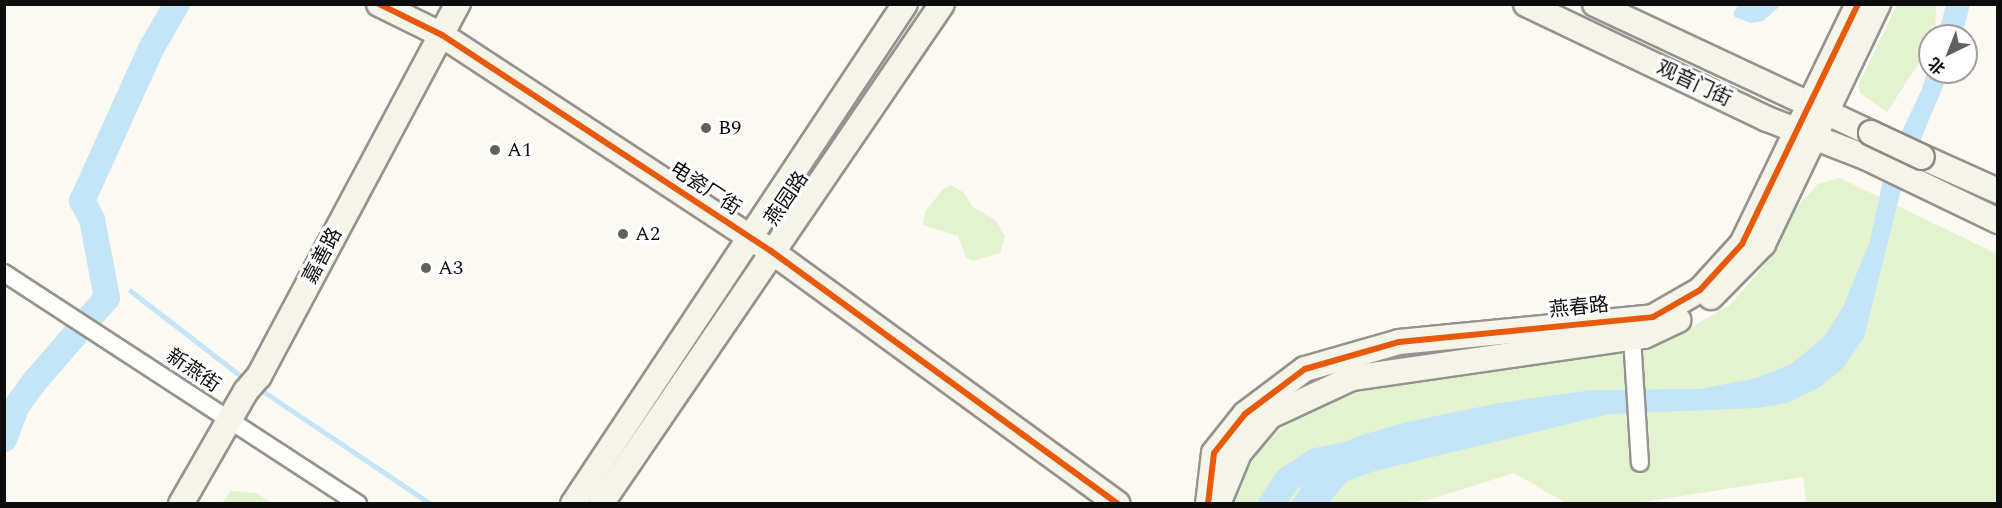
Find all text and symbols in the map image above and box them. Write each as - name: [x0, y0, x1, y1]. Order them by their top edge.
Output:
- north arrow: [1918, 24, 1978, 84]
- text: 北: [1923, 51, 1951, 80]
- street label: 观音门街: [1653, 56, 1735, 112]
- place label: B9: [718, 116, 741, 140]
- marker: B9: [699, 121, 713, 135]
- place label: A1: [507, 138, 532, 162]
- marker: A1: [488, 143, 502, 157]
- street label: 电瓷厂街: [665, 157, 745, 221]
- street label: 燕园路: [760, 167, 814, 231]
- place label: A2: [635, 222, 660, 246]
- street label: 嘉善路: [298, 224, 348, 288]
- marker: A2: [616, 227, 630, 241]
- place label: A3: [438, 256, 463, 280]
- marker: A3: [419, 261, 433, 275]
- street label: 燕春路: [1548, 293, 1610, 323]
- street label: 新燕街: [161, 344, 225, 398]

